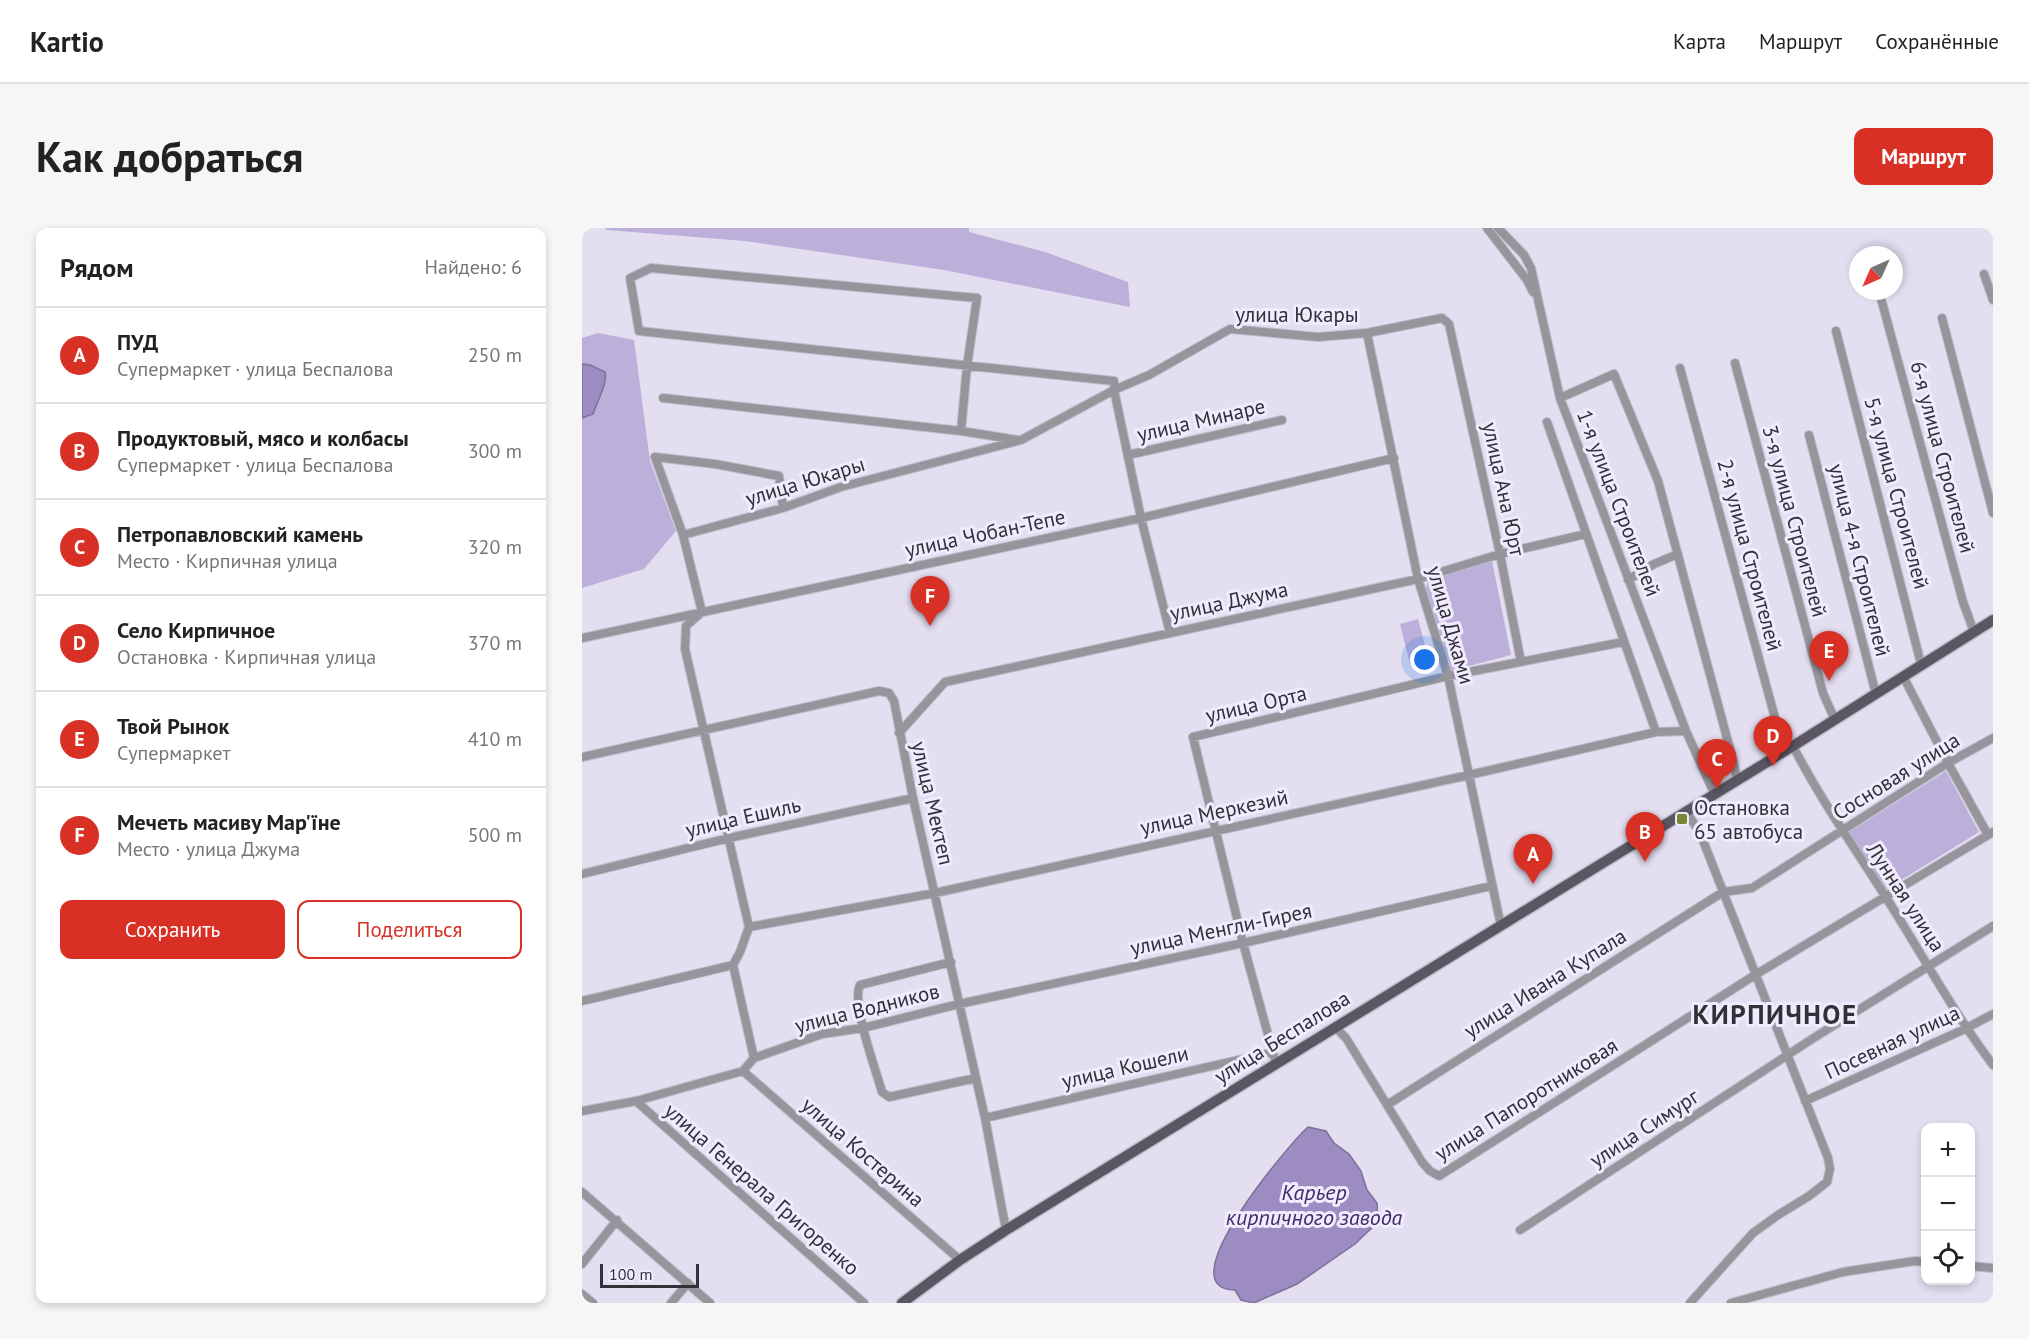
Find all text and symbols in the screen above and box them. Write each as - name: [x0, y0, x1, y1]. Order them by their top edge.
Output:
- text: Kartio: [30, 23, 104, 60]
- text: Карта: [1673, 28, 1726, 55]
- text: Маршрут: [1759, 28, 1842, 55]
- text: Сохранённые: [1875, 28, 1999, 55]
- button: Маршрут: [1854, 128, 1993, 185]
- text: Как добраться: [36, 129, 303, 184]
- north arrow: [1849, 246, 1903, 300]
- text: Рядом: [60, 251, 134, 284]
- text: Найдено: 6: [425, 254, 522, 280]
- street label: улица Юкары: [1235, 301, 1359, 328]
- text: ПУД: [117, 328, 158, 356]
- text: A: [73, 342, 86, 368]
- text: 250 m: [468, 342, 522, 368]
- text: Супермаркет · улица Беспалова: [117, 356, 393, 382]
- street label: 6-я улица Строителей: [1904, 358, 1982, 556]
- street label: улица Минаре: [1134, 392, 1268, 448]
- street label: 5-я улица Строителей: [1858, 394, 1936, 592]
- street label: 1-я улица Строителей: [1571, 406, 1667, 600]
- street label: улица Ана Юрт: [1477, 420, 1531, 559]
- street label: 3-я улица Строителей: [1756, 422, 1834, 620]
- text: Продуктовый, мясо и колбасы: [117, 424, 409, 452]
- text: B: [74, 438, 85, 464]
- text: 300 m: [468, 438, 522, 464]
- street label: улица Юкары: [742, 450, 868, 512]
- text: Супермаркет · улица Беспалова: [117, 452, 393, 478]
- street label: 2-я улица Строителей: [1711, 456, 1789, 654]
- street label: улица 4-я Строителей: [1823, 461, 1897, 659]
- street label: улица Чобан-Тепе: [902, 503, 1068, 563]
- text: Петропавловский камень: [117, 520, 363, 548]
- text: C: [74, 534, 85, 560]
- text: 320 m: [468, 534, 522, 560]
- text: Место · Кирпичная улица: [117, 548, 338, 574]
- street label: улица Джами: [1421, 563, 1481, 687]
- street label: улица Джума: [1167, 575, 1291, 627]
- pin: F: [910, 576, 950, 626]
- text: Село Кирпичное: [117, 616, 275, 644]
- text: D: [73, 630, 86, 656]
- text: 370 m: [468, 630, 522, 656]
- pin: E: [1810, 632, 1848, 681]
- text: Остановка · Кирпичная улица: [117, 644, 376, 670]
- your location: [1410, 645, 1439, 674]
- street label: улица Орта: [1203, 679, 1309, 729]
- text: Твой Рынок: [117, 712, 229, 740]
- pin: D: [1754, 716, 1792, 766]
- text: E: [74, 726, 85, 752]
- text: 410 m: [468, 726, 522, 752]
- street label: Сосновая улица: [1828, 726, 1964, 826]
- street label: улица Мектеп: [906, 738, 960, 868]
- text: Супермаркет: [117, 740, 230, 766]
- pin: C: [1698, 740, 1736, 789]
- street label: улица Меркезий: [1138, 783, 1290, 841]
- street label: улица Ешиль: [683, 791, 804, 843]
- place label: Остановка 65 автобуса: [1694, 794, 1803, 845]
- text: Мечеть масиву Мар'їне: [117, 808, 341, 836]
- pin: B: [1626, 812, 1664, 862]
- marker: Остановка 65 автобуса: [1675, 812, 1689, 826]
- text: F: [74, 822, 85, 848]
- text: 500 m: [468, 822, 522, 848]
- pin: A: [1514, 834, 1552, 884]
- text: Место · улица Джума: [117, 836, 300, 862]
- street label: Лунная улица: [1860, 836, 1951, 957]
- street label: улица Менгли-Гирея: [1128, 897, 1314, 961]
- button: Сохранить: [60, 900, 285, 959]
- button: Поделиться: [297, 900, 522, 959]
- street label: улица Ивана Купала: [1459, 922, 1631, 1044]
- street label: улица Водников: [792, 977, 942, 1039]
- street label: улица Беспалова: [1209, 985, 1355, 1089]
- district label: КИРПИЧНОЕ: [1692, 997, 1858, 1031]
- street label: Посевная улица: [1820, 999, 1964, 1085]
- street label: улица Папоротниковая: [1429, 1032, 1623, 1166]
- street label: улица Кошели: [1059, 1039, 1191, 1095]
- street label: улица Симург: [1584, 1083, 1704, 1173]
- street label: улица Костерина: [796, 1091, 930, 1213]
- street label: улица Генерала Григоренко: [659, 1097, 865, 1281]
- map controls: [1921, 1123, 1975, 1285]
- button: +: [1921, 1123, 1975, 1177]
- button: −: [1921, 1177, 1975, 1231]
- water label: Карьер кирпичного завода: [1226, 1178, 1403, 1231]
- button: locate: [1921, 1231, 1975, 1285]
- scale bar: [600, 1261, 699, 1288]
- text: 100 m: [609, 1264, 652, 1284]

